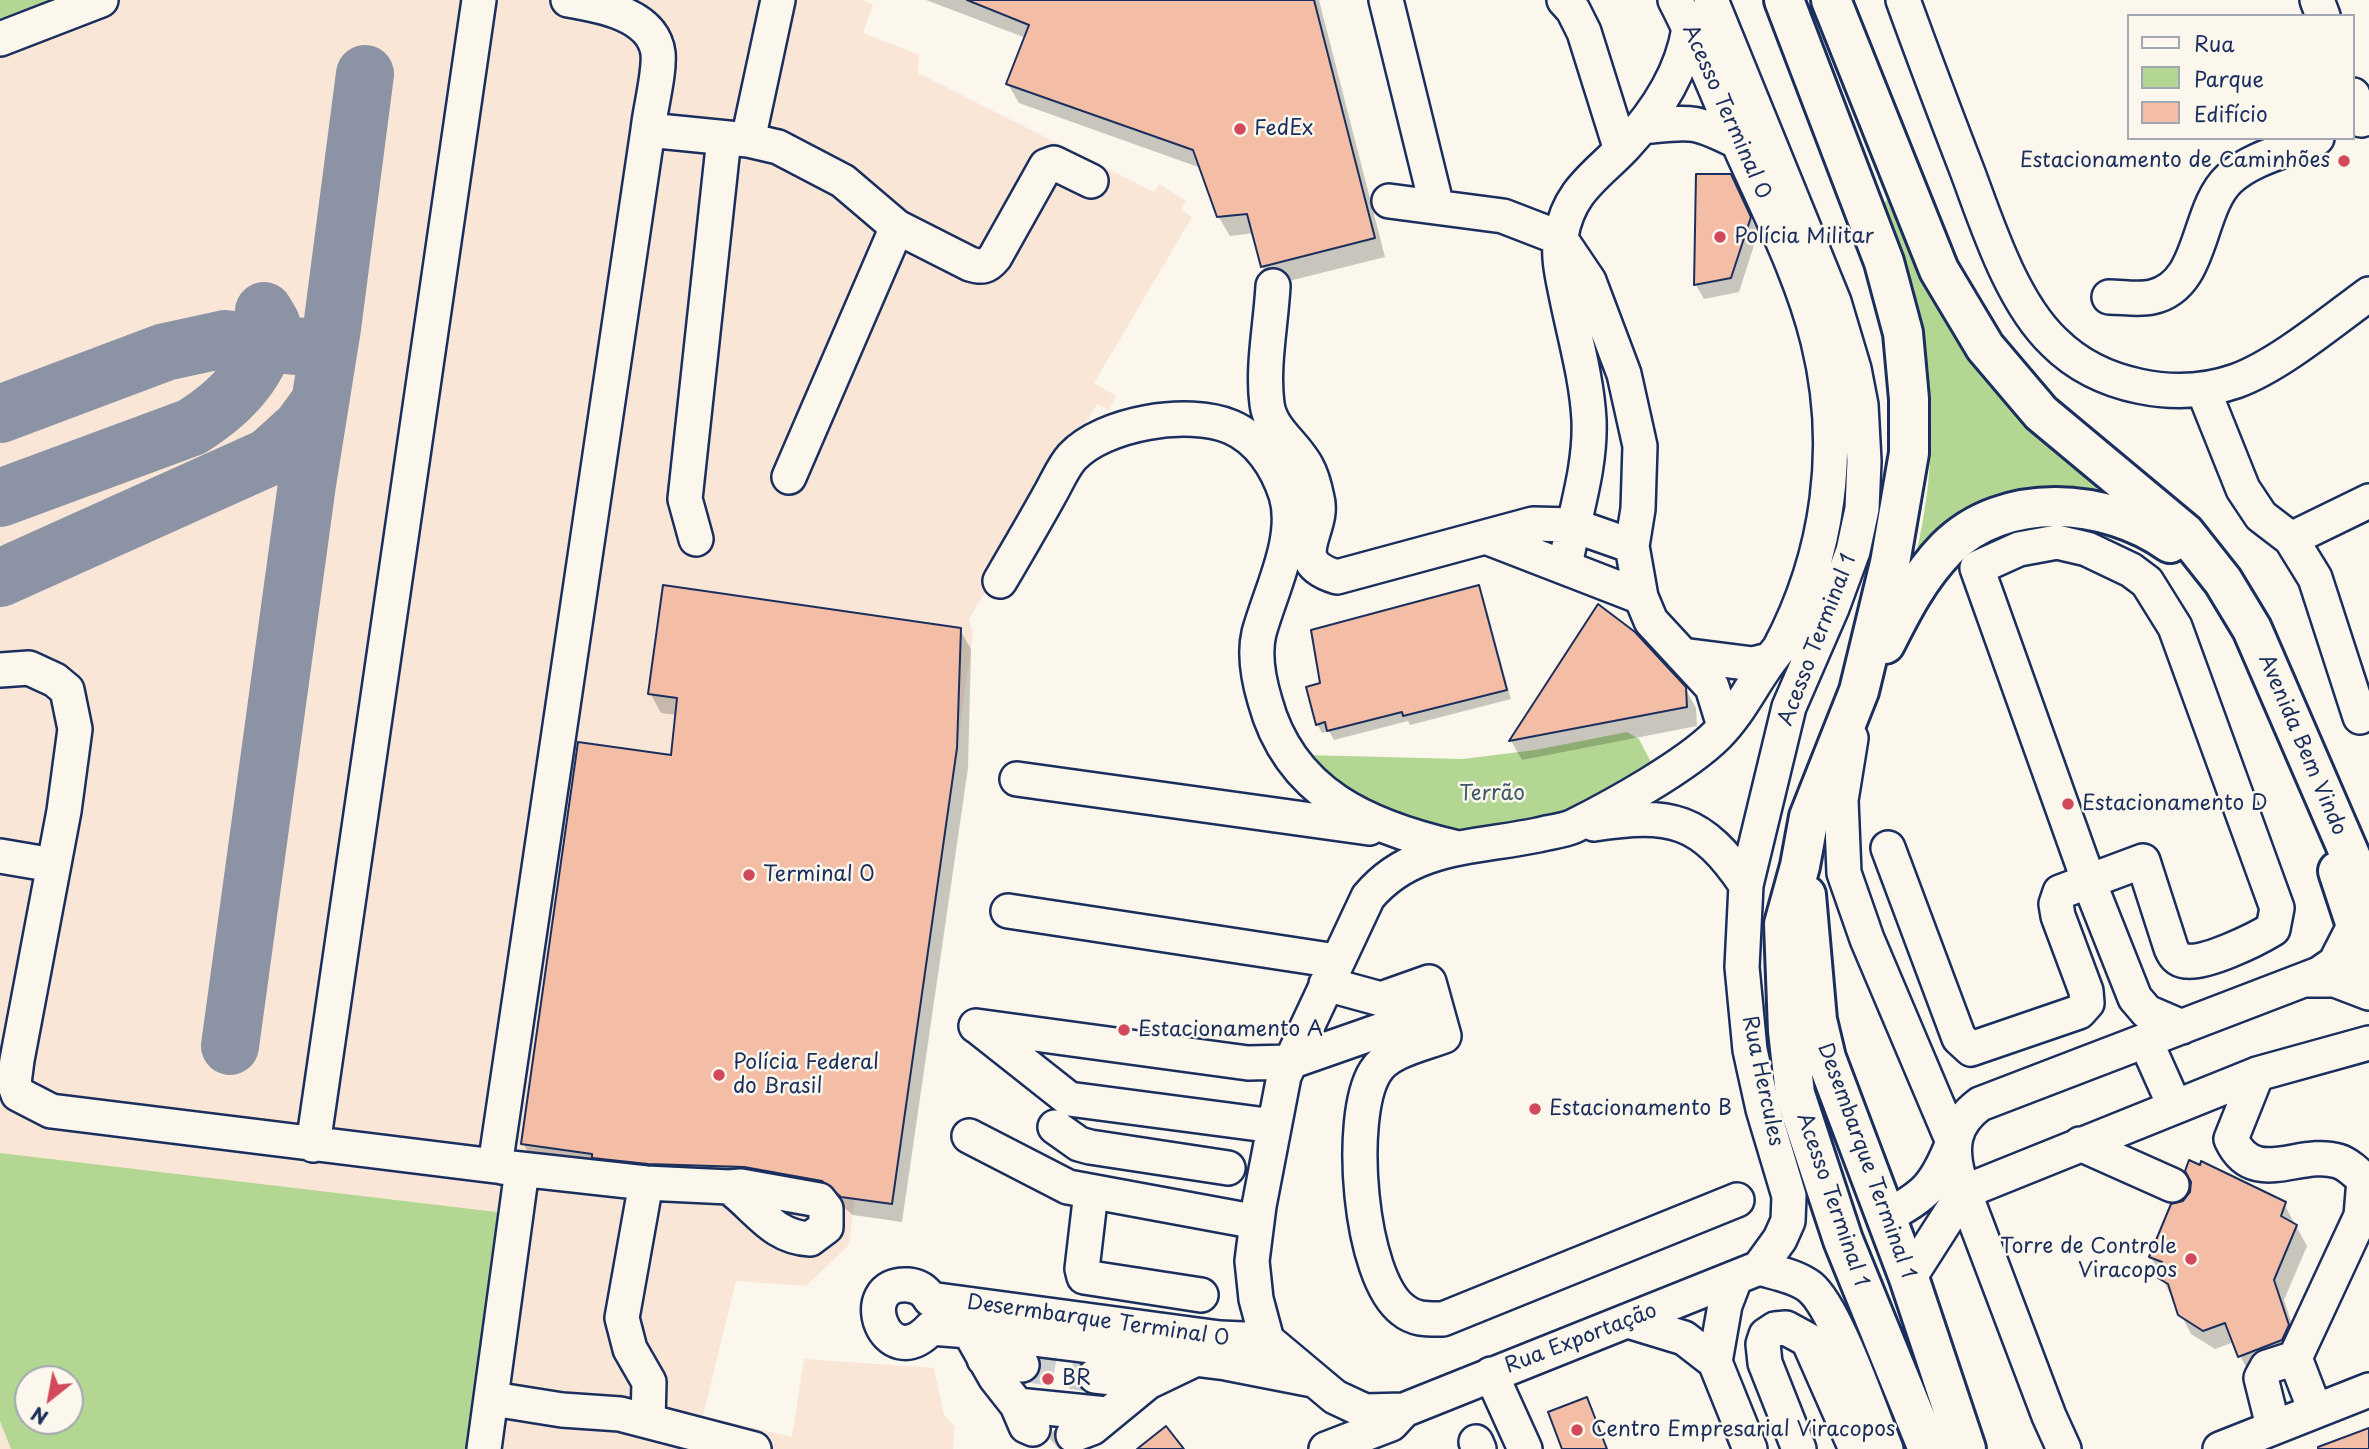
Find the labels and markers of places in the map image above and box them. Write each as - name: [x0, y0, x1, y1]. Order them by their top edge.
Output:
- place label: FedEx: [1254, 116, 1313, 142]
- marker: FedEx: [1232, 121, 1248, 137]
- place label: Estacionamento de Caminhões: [2020, 148, 2330, 174]
- marker: Estacionamento de Caminhões: [2336, 153, 2352, 169]
- place label: Polícia Militar: [1734, 224, 1874, 250]
- marker: Polícia Militar: [1712, 229, 1728, 245]
- place label: Estacionamento D: [2082, 791, 2268, 817]
- marker: Estacionamento D: [2060, 796, 2076, 812]
- place label: Terminal 0: [763, 862, 875, 888]
- marker: Terminal 0: [741, 867, 757, 883]
- place label: Estacionamento A: [1138, 1017, 1323, 1043]
- marker: Estacionamento A: [1116, 1022, 1132, 1038]
- place label: Polícia Federal do Brasil: [733, 1050, 879, 1100]
- marker: Polícia Federal do Brasil: [711, 1067, 727, 1083]
- place label: Estacionamento B: [1549, 1096, 1732, 1122]
- marker: Estacionamento B: [1527, 1101, 1543, 1117]
- place label: Torre de Controle Viracopos: [2000, 1234, 2177, 1284]
- marker: Torre de Controle Viracopos: [2183, 1251, 2199, 1267]
- place label: BR: [1062, 1366, 1091, 1392]
- marker: BR: [1040, 1371, 1056, 1387]
- place label: Centro Empresarial Viracopos: [1591, 1417, 1895, 1443]
- marker: Centro Empresarial Viracopos: [1569, 1422, 1585, 1438]

